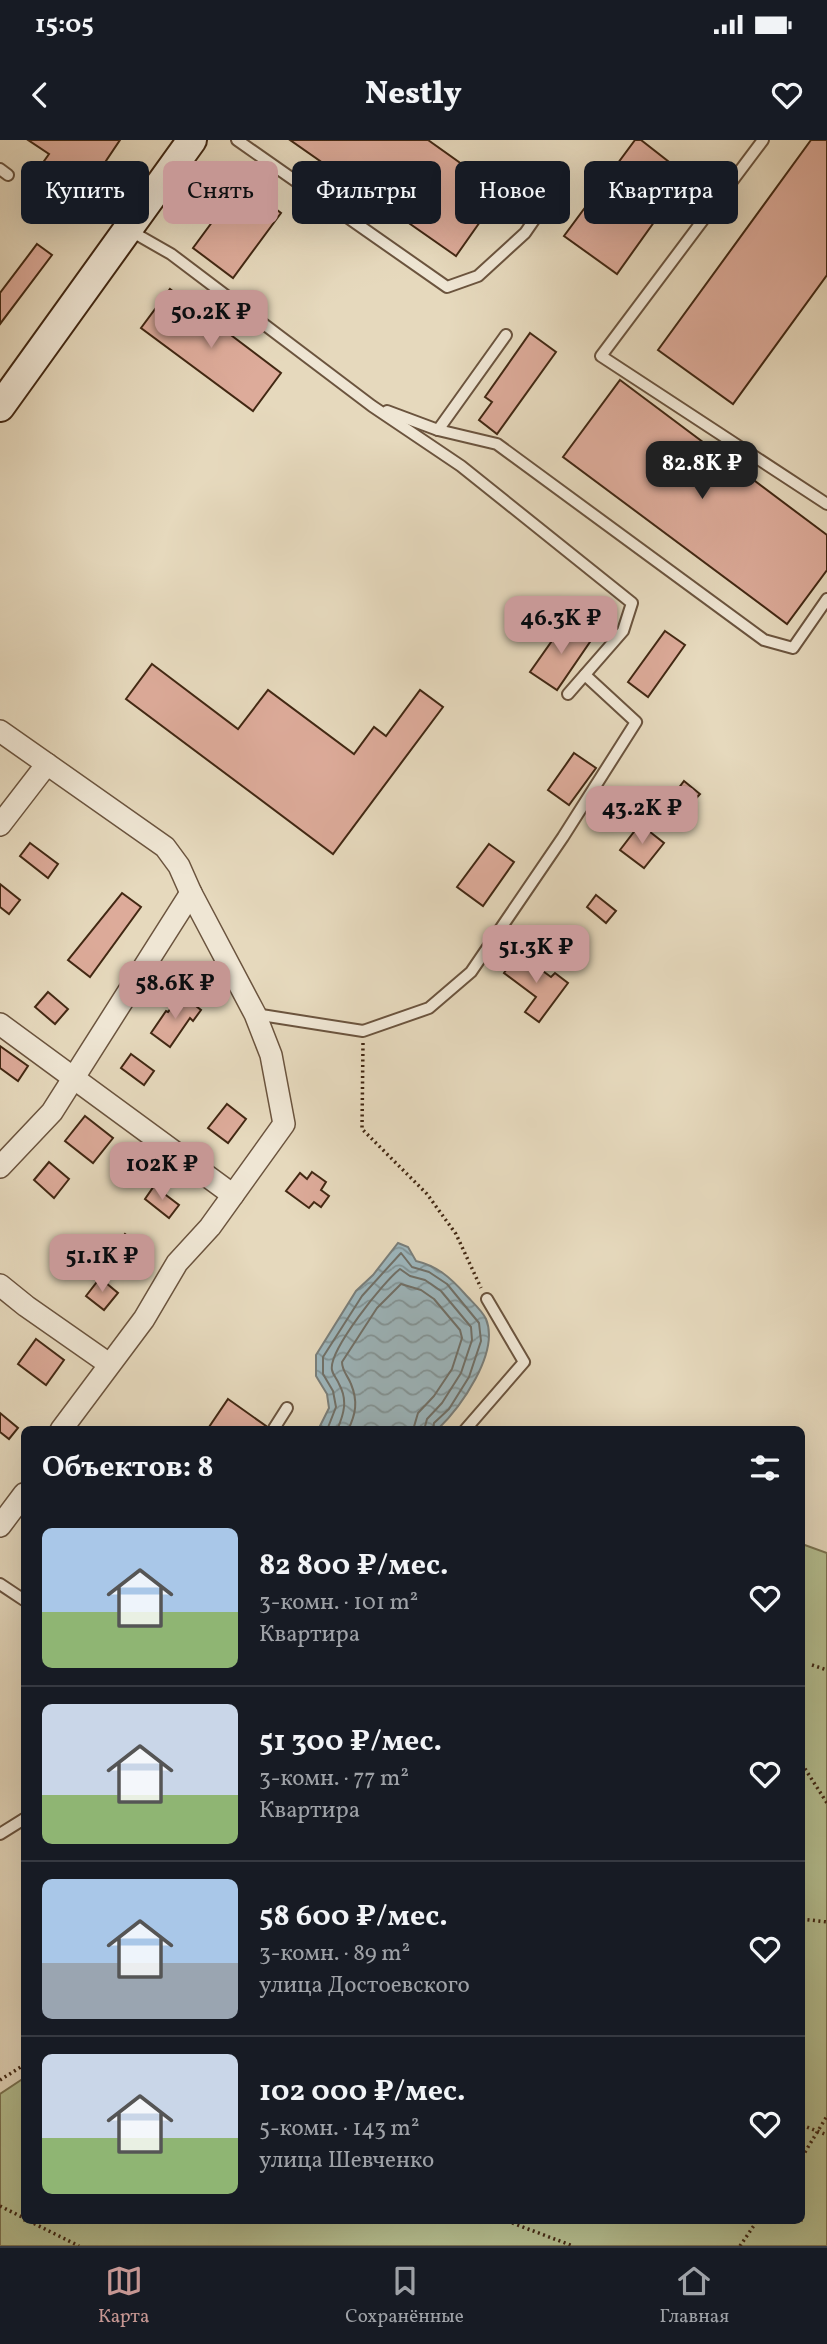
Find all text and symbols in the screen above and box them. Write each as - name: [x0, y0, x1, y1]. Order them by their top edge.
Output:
- text: 15:05: [35, 7, 94, 43]
- text: Nestly: [365, 73, 462, 117]
- icon: back: [21, 76, 59, 114]
- icon: heart: [768, 76, 806, 114]
- chip: Купить: [21, 161, 149, 224]
- chip: Снять: [163, 161, 278, 224]
- chip: Фильтры: [292, 161, 441, 224]
- chip: Новое: [455, 161, 570, 224]
- chip: Квартира: [584, 161, 738, 224]
- pin: 50.2K ₽: [146, 290, 276, 350]
- text: 50.2K ₽: [171, 297, 251, 329]
- pin: 82.8K ₽: [637, 442, 767, 501]
- text: 82.8K ₽: [662, 448, 742, 480]
- pin: 46.3K ₽: [496, 596, 626, 656]
- text: 46.3K ₽: [520, 603, 602, 635]
- pin: 43.2K ₽: [577, 786, 707, 846]
- text: 43.2K ₽: [602, 793, 682, 825]
- pin: 51.3K ₽: [471, 926, 601, 985]
- text: 51.3K ₽: [498, 932, 574, 964]
- pin: 58.6K ₽: [110, 962, 240, 1021]
- text: 58.6K ₽: [135, 968, 215, 1000]
- pin: 102K ₽: [105, 1142, 219, 1202]
- text: 102K ₽: [126, 1149, 198, 1181]
- pin: 51.1K ₽: [37, 1234, 167, 1294]
- text: 51.1K ₽: [65, 1241, 139, 1273]
- text: Объектов: 8: [42, 1447, 214, 1489]
- icon: filters: [746, 1449, 784, 1487]
- text: 82 800 ₽/мес.: [259, 1545, 449, 1587]
- icon: home: [98, 1556, 182, 1640]
- icon: heart: [746, 1579, 784, 1617]
- text: 3-комн. · 101 m²: [259, 1587, 418, 1619]
- text: Квартира: [259, 1619, 360, 1651]
- text: 51 300 ₽/мес.: [259, 1721, 442, 1763]
- icon: home: [98, 1732, 182, 1816]
- icon: heart: [746, 1755, 784, 1793]
- text: 3-комн. · 77 m²: [259, 1763, 409, 1795]
- text: Квартира: [259, 1795, 360, 1827]
- text: 58 600 ₽/мес.: [259, 1896, 448, 1938]
- icon: home: [98, 1907, 182, 1991]
- icon: heart: [746, 1930, 784, 1968]
- text: 3-комн. · 89 m²: [259, 1938, 410, 1970]
- text: улица Достоевского: [259, 1970, 470, 2002]
- text: 102 000 ₽/мес.: [259, 2071, 466, 2113]
- icon: home: [98, 2082, 182, 2166]
- icon: heart: [746, 2105, 784, 2143]
- text: 5-комн. · 143 m²: [259, 2113, 419, 2145]
- text: улица Шевченко: [259, 2145, 434, 2177]
- tab: Карта: [98, 2262, 149, 2330]
- tab: Сохранённые: [345, 2262, 464, 2330]
- tab: Главная: [660, 2262, 729, 2330]

